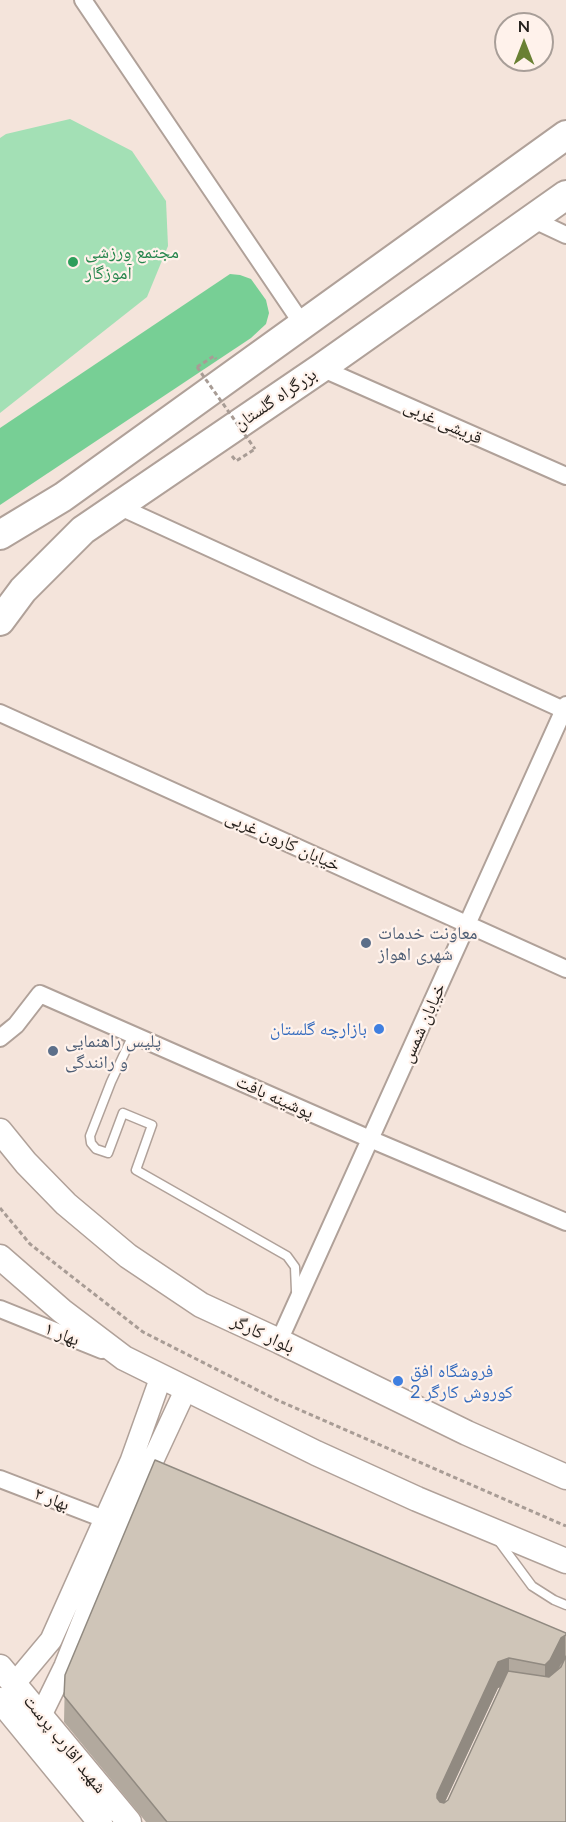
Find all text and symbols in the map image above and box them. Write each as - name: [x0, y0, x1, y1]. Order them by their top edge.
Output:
- north arrow: [494, 12, 554, 72]
- text: N: [518, 16, 530, 35]
- place label: مجتمع ورزشی آموزگار: [85, 241, 179, 284]
- marker: مجتمع ورزشی آموزگار: [66, 255, 80, 269]
- street label: بزرگراه گلستان: [229, 363, 321, 435]
- street label: قریشی غربی: [400, 395, 486, 449]
- street label: خیابان کارون غربی: [222, 806, 344, 876]
- place label: معاونت خدمات شهری اهواز: [378, 922, 478, 964]
- marker: معاونت خدمات شهری اهواز: [359, 936, 373, 950]
- street label: خیابان شمس: [396, 980, 450, 1066]
- place label: بازارچه گلستان: [270, 1018, 367, 1040]
- marker: بازارچه گلستان: [372, 1022, 386, 1036]
- place label: پلیس راهنمایی و رانندگی: [65, 1030, 161, 1072]
- marker: پلیس راهنمایی و رانندگی: [46, 1044, 60, 1058]
- street label: پوشینه بافت: [233, 1070, 317, 1124]
- street label: بلوار کارگر: [228, 1310, 298, 1358]
- street label: بهار ۱: [41, 1317, 83, 1351]
- place label: فروشگاه افق کوروش کارگر 2: [410, 1360, 513, 1402]
- marker: فروشگاه افق کوروش کارگر 2: [391, 1374, 405, 1388]
- street label: بهار ۲: [31, 1482, 73, 1516]
- street label: شهید اقارب پرست: [19, 1691, 111, 1797]

